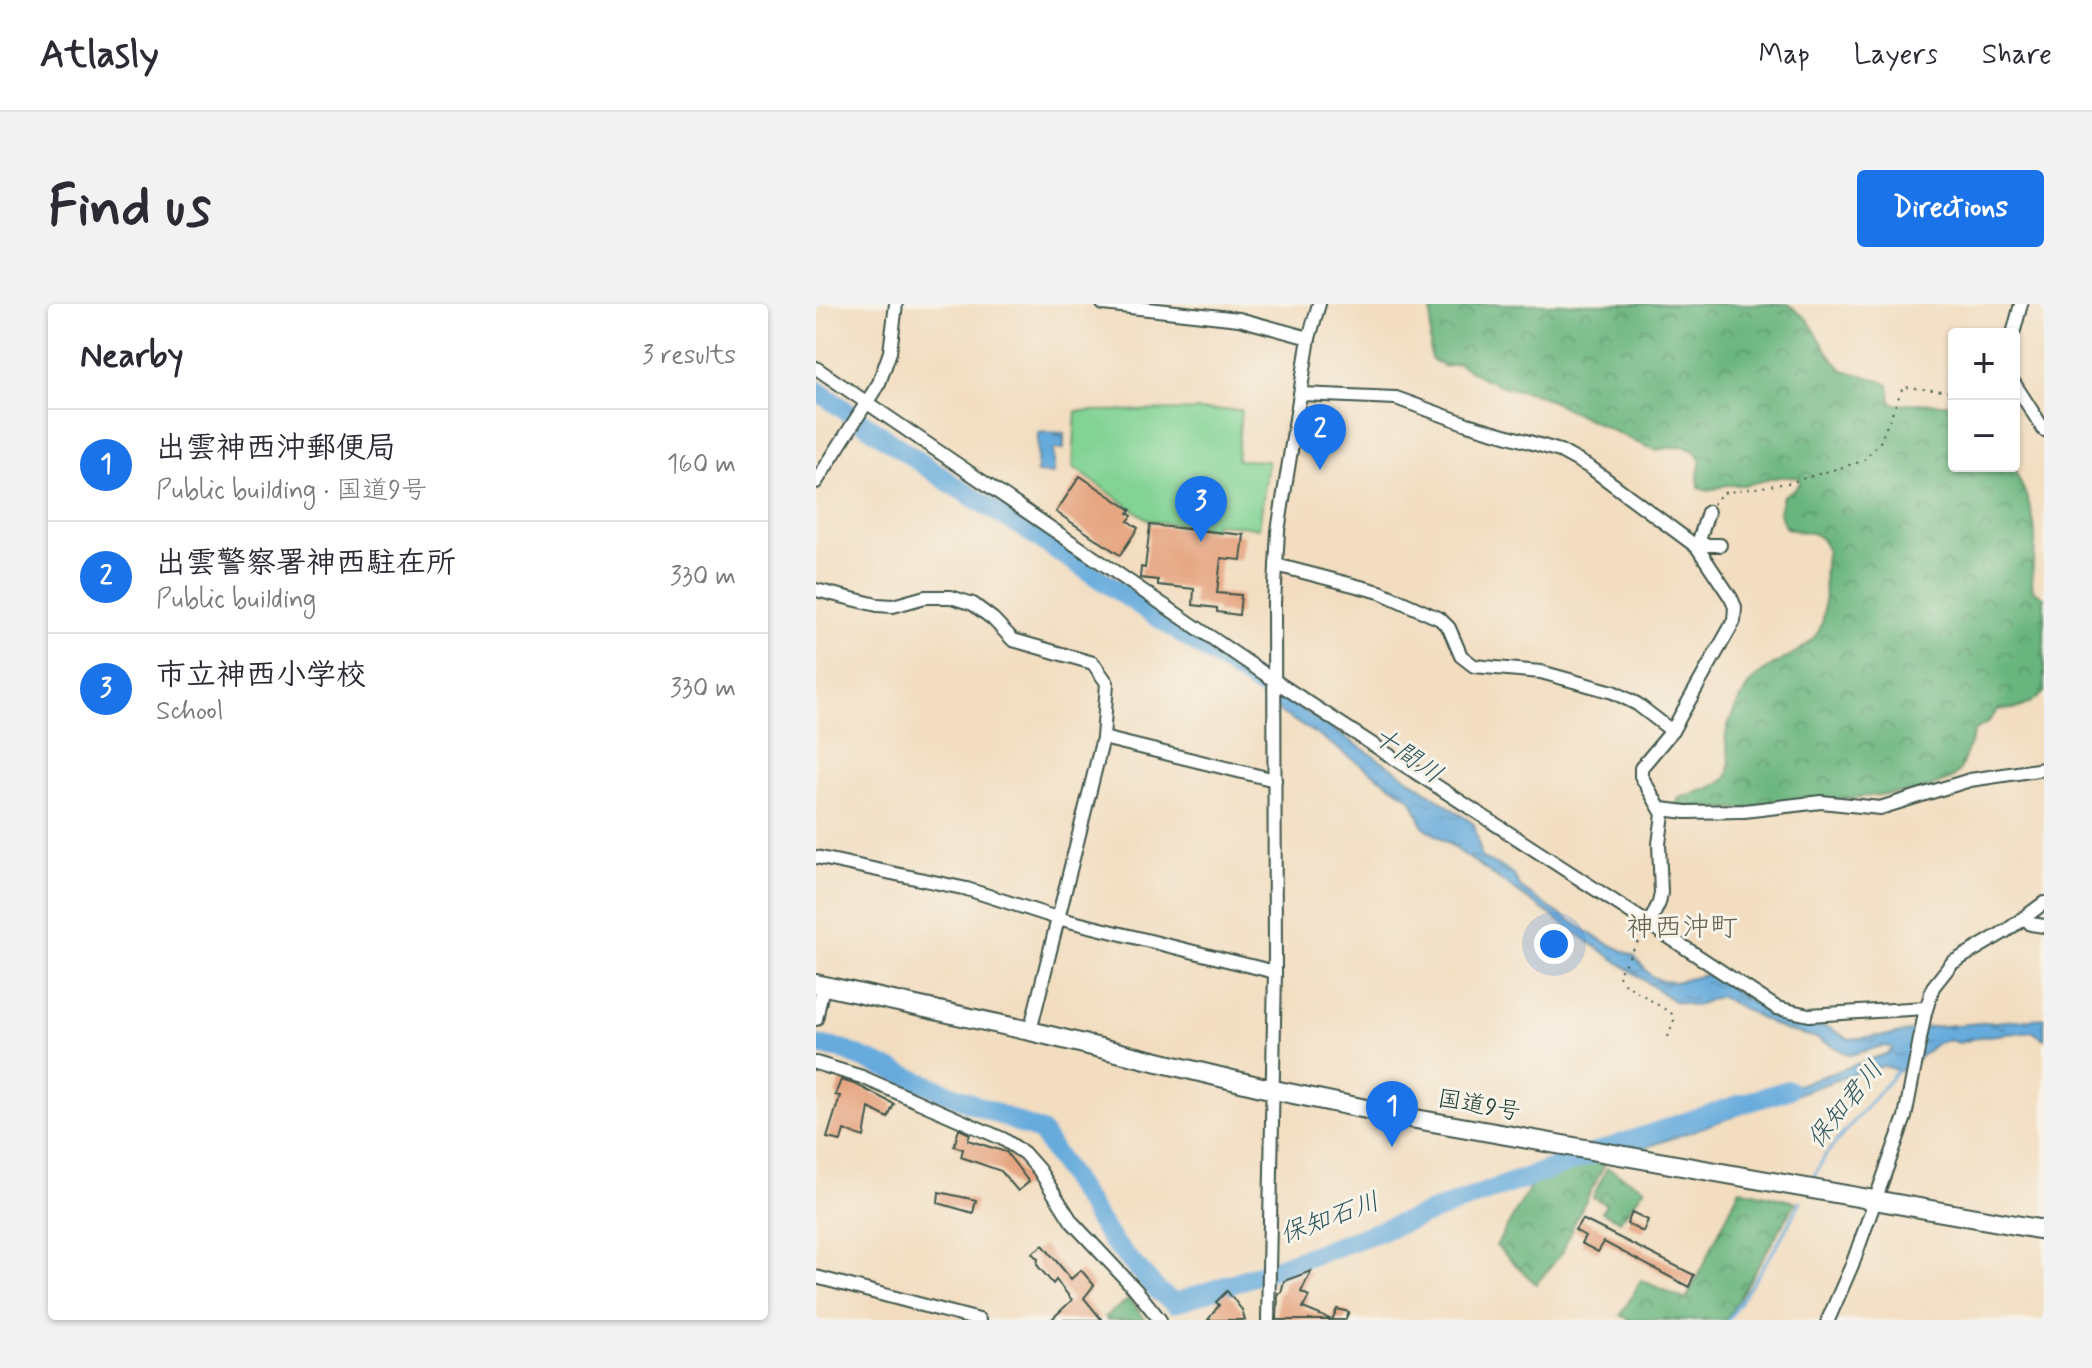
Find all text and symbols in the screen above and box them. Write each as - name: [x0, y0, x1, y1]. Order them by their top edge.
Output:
- text: Atlasly: [40, 31, 159, 80]
- text: Map: [1759, 37, 1810, 74]
- text: Layers: [1854, 37, 1938, 74]
- text: Share: [1982, 37, 2052, 74]
- button: Directions: [1857, 170, 2044, 247]
- text: Find us: [48, 172, 211, 245]
- map controls: [1948, 328, 2020, 472]
- button: +: [1948, 328, 2020, 400]
- text: Nearby: [80, 334, 184, 379]
- text: 3 results: [642, 339, 736, 373]
- button: −: [1948, 400, 2020, 472]
- pin: 2: [1294, 404, 1346, 470]
- text: 出雲神西沖郵便局: [156, 429, 396, 468]
- text: 1: [100, 448, 112, 482]
- text: 160 m: [667, 448, 736, 482]
- text: Public building · 国道9号: [156, 474, 427, 508]
- pin: 3: [1175, 476, 1227, 542]
- text: 出雲警察署神西駐在所: [156, 544, 456, 583]
- text: 2: [100, 560, 112, 594]
- text: 330 m: [670, 560, 736, 594]
- text: Public building: [156, 583, 316, 617]
- text: 市立神西小学校: [156, 656, 366, 695]
- text: 3: [100, 672, 112, 706]
- text: 330 m: [670, 672, 736, 706]
- text: School: [156, 695, 223, 729]
- water label: 十間川: [1365, 720, 1449, 792]
- district label: 神西沖町: [1626, 910, 1738, 947]
- your location: [1534, 924, 1574, 964]
- water label: 保知君川: [1800, 1054, 1892, 1156]
- pin: 1: [1366, 1081, 1418, 1147]
- street label: 国道9号: [1435, 1083, 1523, 1129]
- water label: 保知石川: [1275, 1185, 1385, 1253]

